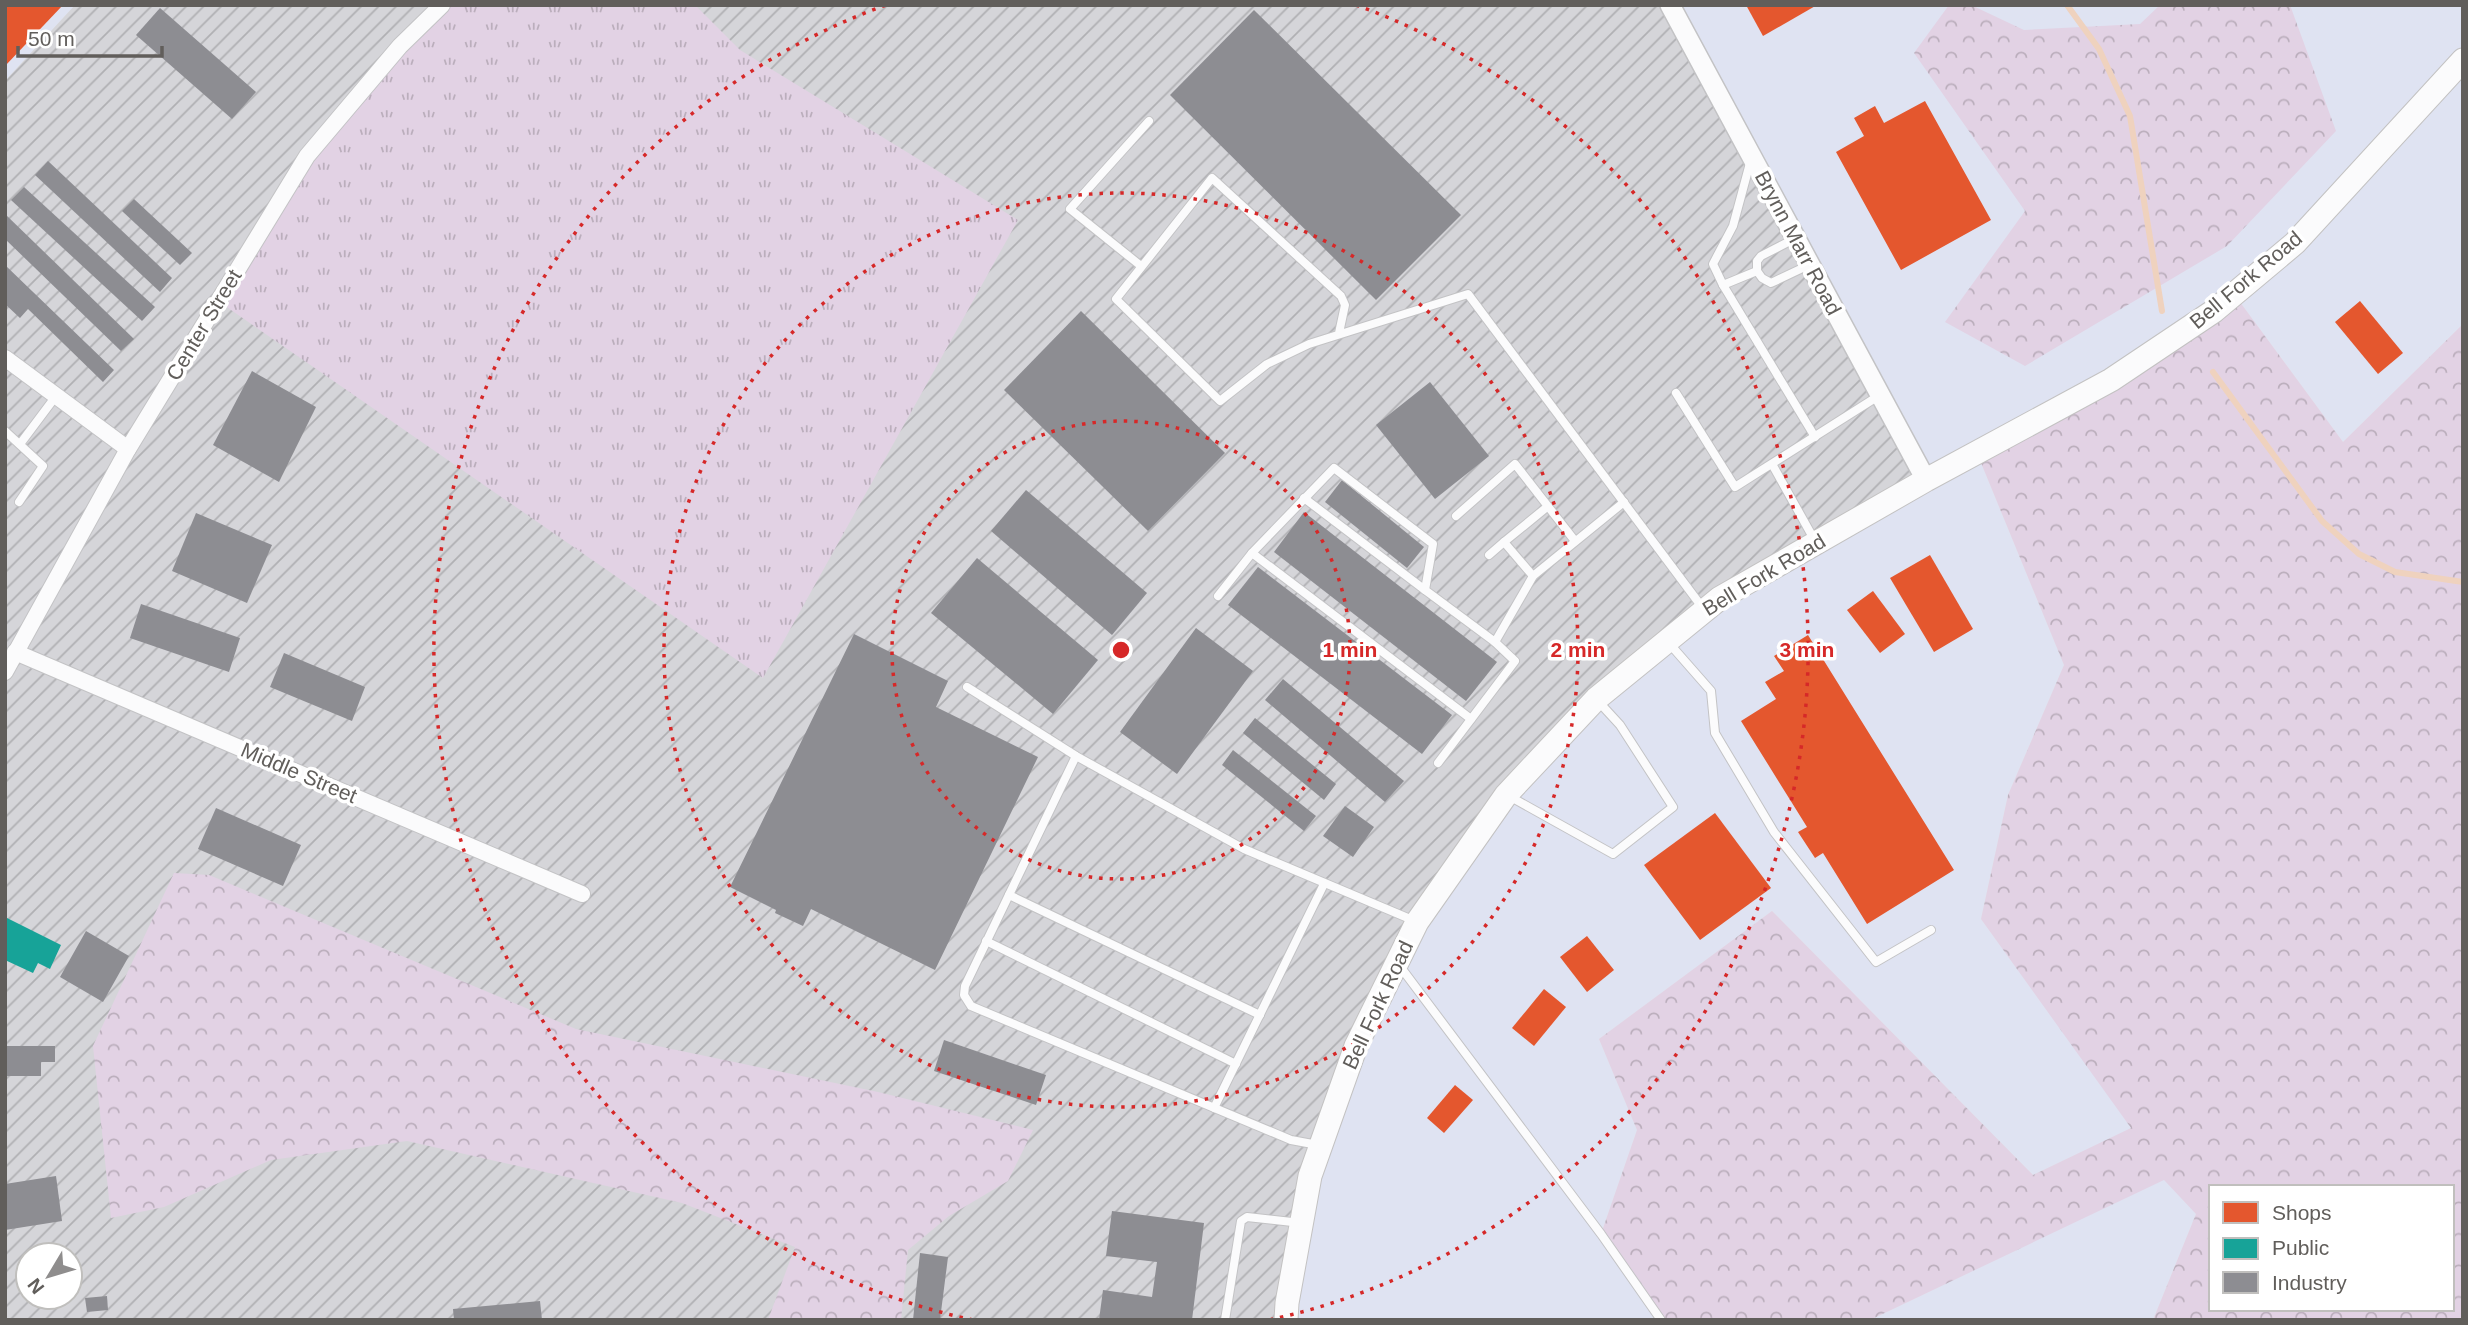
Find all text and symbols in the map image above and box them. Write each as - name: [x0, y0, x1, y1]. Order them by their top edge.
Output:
- scale bar: [18, 14, 161, 58]
- text: 50 m: [28, 27, 75, 50]
- street label: Brynn Marr Road: [1751, 167, 1846, 319]
- street label: Bell Fork Road: [2185, 226, 2306, 333]
- street label: Center Street: [162, 265, 246, 384]
- street label: Bell Fork Road: [1698, 529, 1829, 620]
- centre of rings: [1109, 638, 1133, 662]
- text: 1 min: [1323, 638, 1377, 661]
- text: 2 min: [1551, 638, 1605, 661]
- text: 3 min: [1780, 638, 1834, 661]
- street label: Middle Street: [238, 738, 361, 807]
- street label: Bell Fork Road: [1338, 937, 1417, 1073]
- legend: [2209, 1185, 2454, 1311]
- text: Shops: [2272, 1201, 2332, 1224]
- text: Public: [2272, 1236, 2329, 1259]
- north arrow: [14, 1241, 84, 1311]
- text: Industry: [2272, 1271, 2347, 1294]
- text: N: [23, 1274, 48, 1298]

